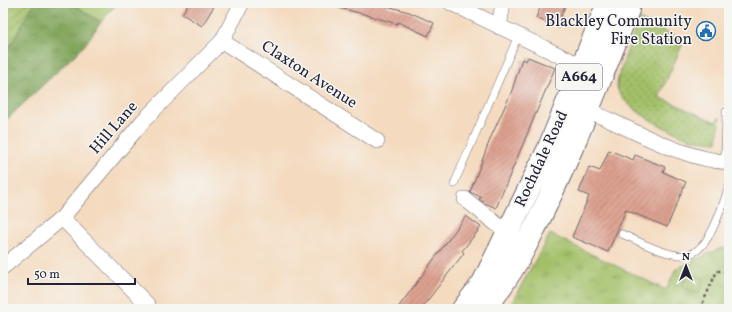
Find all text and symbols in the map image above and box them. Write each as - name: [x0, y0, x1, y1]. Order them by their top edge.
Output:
- place label: Blackley Community Fire Station: [545, 11, 692, 51]
- public building icon: Blackley Community Fire Station: [695, 20, 717, 42]
- street label: Claxton Avenue: [257, 36, 361, 114]
- road number: A664: [556, 64, 602, 90]
- street label: Hill Lane: [85, 97, 143, 159]
- street label: Rochdale Road: [510, 107, 574, 211]
- north arrow: [666, 246, 706, 286]
- text: N: [682, 250, 690, 265]
- scale bar: [28, 260, 135, 286]
- text: 50 m: [34, 267, 60, 283]

